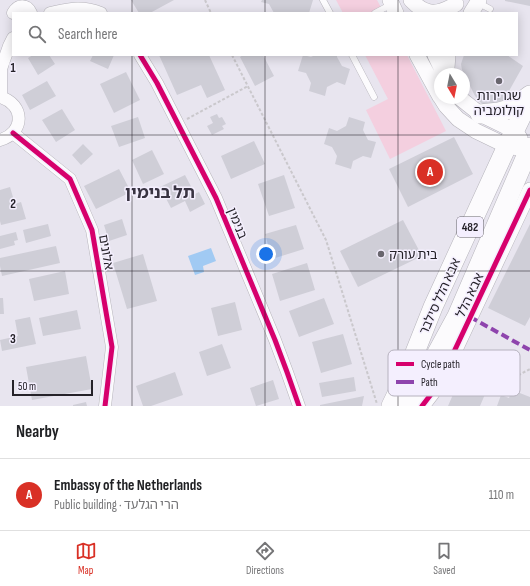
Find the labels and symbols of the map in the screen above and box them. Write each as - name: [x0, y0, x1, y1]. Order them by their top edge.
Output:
- text: 1: [10, 60, 16, 76]
- north arrow: [434, 68, 470, 104]
- marker: שגרירות קולומביה: [494, 76, 504, 86]
- place label: שגרירות קולומביה: [474, 88, 524, 119]
- pin: A: [417, 157, 443, 187]
- district label: תל בנימין: [125, 183, 195, 203]
- text: 2: [10, 196, 16, 212]
- street label: בנימין: [224, 205, 251, 241]
- road number: 482: [457, 217, 483, 237]
- street label: אלונים: [95, 233, 117, 271]
- your location: [256, 244, 276, 264]
- place label: בית עורק: [389, 247, 437, 263]
- marker: בית עורק: [376, 249, 386, 259]
- street label: אבא הלל סילבר: [416, 256, 464, 337]
- street label: אבא הלל: [453, 270, 487, 320]
- text: 3: [10, 331, 16, 347]
- legend: [388, 350, 520, 396]
- text: Cycle path: [421, 358, 460, 371]
- text: Path: [421, 376, 438, 389]
- scale bar: [12, 378, 93, 397]

